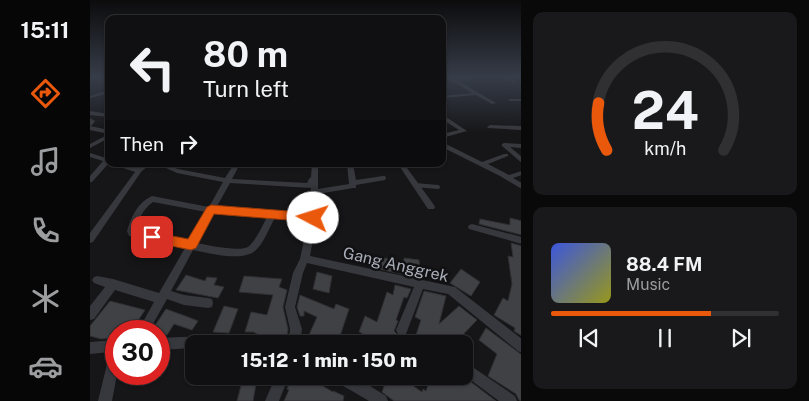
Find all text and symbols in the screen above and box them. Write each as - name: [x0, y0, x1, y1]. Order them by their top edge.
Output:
- text: 15:11: [20, 17, 70, 43]
- text: 80 m: [203, 34, 288, 75]
- icon: left: [120, 35, 185, 100]
- icon: directions: [28, 76, 63, 111]
- text: Turn left: [203, 76, 289, 102]
- text: 24: [631, 80, 699, 141]
- icon: right: [174, 130, 202, 158]
- text: Then: [120, 133, 164, 155]
- text: km/h: [644, 138, 686, 159]
- icon: music: [28, 144, 63, 179]
- position arrow: [286, 191, 338, 243]
- icon: phone: [28, 213, 63, 248]
- pin: [131, 216, 173, 258]
- icon: arrive: [138, 223, 166, 251]
- street label: Gang Anggrek: [341, 243, 451, 286]
- text: 88.4 FM: [626, 253, 702, 275]
- text: Music: [626, 275, 670, 294]
- icon: climate: [28, 281, 63, 316]
- speed limit sign: 30: [105, 320, 170, 385]
- icon: previous: [575, 324, 603, 352]
- icon: pause: [651, 324, 679, 352]
- icon: next: [727, 324, 755, 352]
- icon: car: [28, 349, 63, 384]
- text: 15:12 · 1 min · 150 m: [241, 349, 417, 371]

